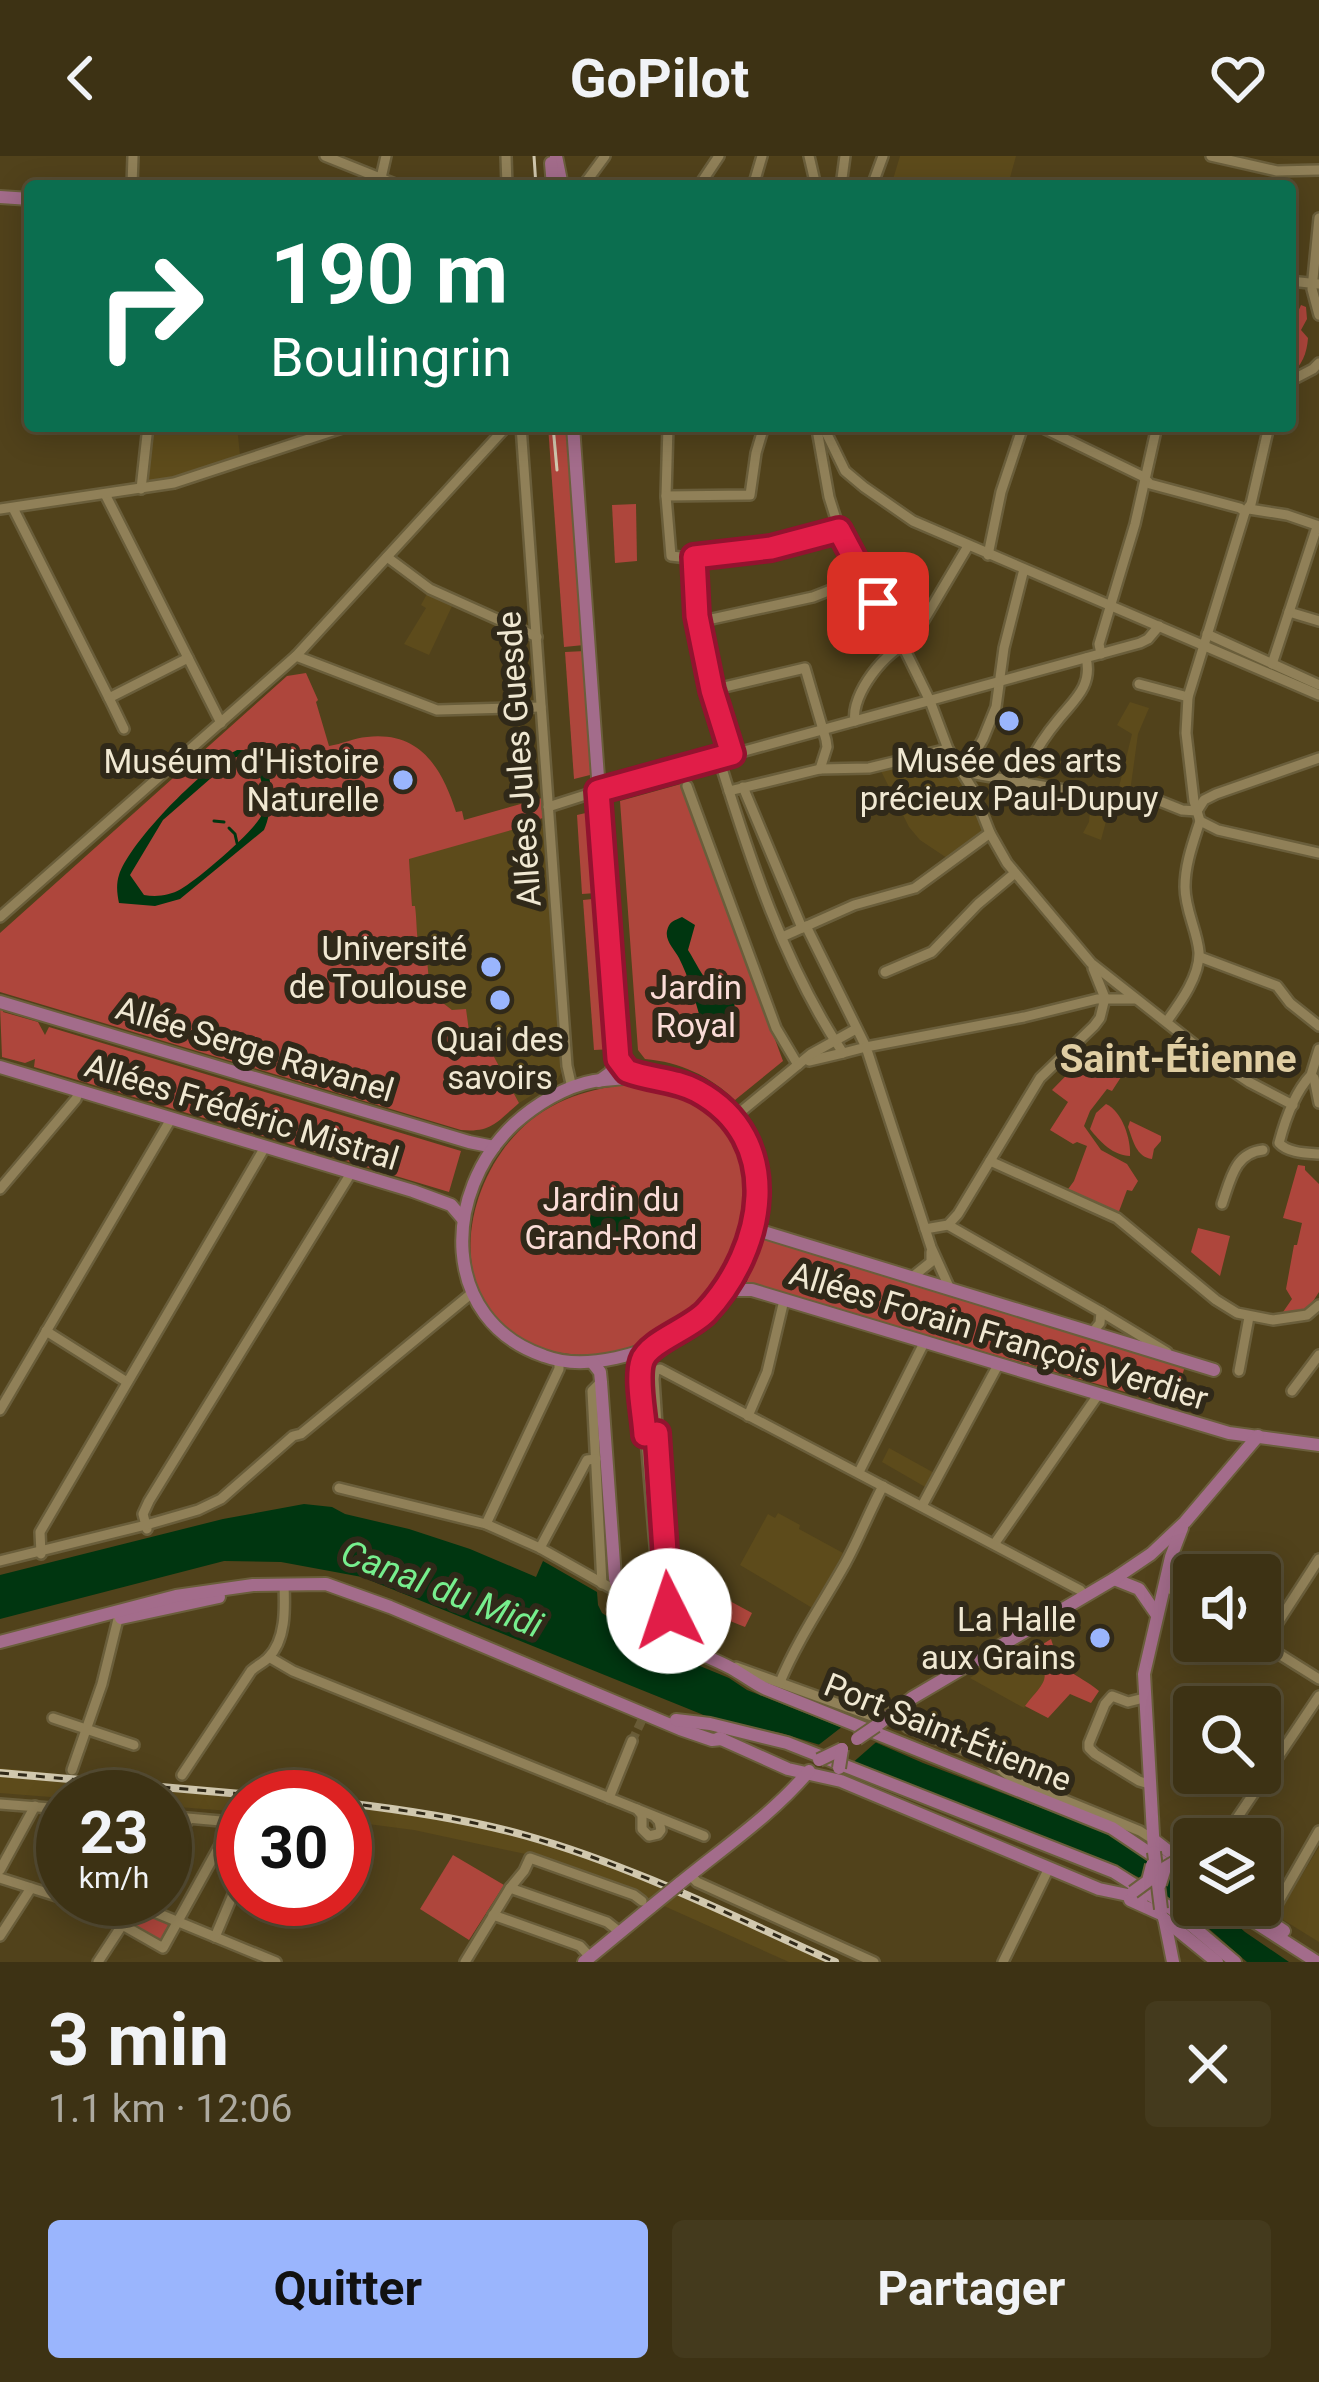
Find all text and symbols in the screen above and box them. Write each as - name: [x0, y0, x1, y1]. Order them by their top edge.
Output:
- icon: back: [48, 45, 114, 111]
- icon: heart: [1205, 45, 1271, 111]
- text: GoPilot: [570, 47, 749, 110]
- text: 190 m: [270, 225, 508, 324]
- icon: right: [72, 228, 228, 384]
- text: Boulingrin: [270, 326, 512, 389]
- pin: [827, 552, 929, 654]
- icon: arrive: [845, 570, 911, 636]
- street label: Allées Jules Guesde: [489, 610, 549, 908]
- marker: Musée des arts précieux Paul-Dupuy: [996, 708, 1022, 734]
- place label: Musée des arts précieux Paul-Dupuy: [860, 741, 1159, 818]
- place label: Muséum d'Histoire Naturelle: [103, 742, 379, 819]
- marker: Muséum d'Histoire Naturelle: [390, 767, 416, 793]
- place label: Université de Toulouse: [289, 929, 467, 1006]
- marker: Université de Toulouse: [478, 954, 504, 980]
- park label: Jardin Royal: [650, 968, 742, 1045]
- marker: Quai des savoirs: [487, 987, 513, 1013]
- street label: Allée Serge Ravanel: [111, 988, 399, 1110]
- place label: Quai des savoirs: [436, 1020, 564, 1097]
- district label: Saint-Étienne: [1060, 1036, 1296, 1082]
- street label: Allées Frédéric Mistral: [80, 1046, 404, 1178]
- park label: Jardin du Grand-Rond: [525, 1180, 697, 1257]
- street label: Allées Forain François Verdier: [785, 1254, 1213, 1418]
- water label: Canal du Midi: [335, 1531, 549, 1647]
- position arrow: [606, 1548, 732, 1674]
- map controls: [1173, 1554, 1281, 1926]
- button: sound: [1173, 1554, 1281, 1662]
- place label: La Halle aux Grains: [921, 1600, 1076, 1677]
- marker: La Halle aux Grains: [1087, 1625, 1113, 1651]
- street label: Port Saint-Étienne: [819, 1665, 1077, 1799]
- button: search: [1173, 1686, 1281, 1794]
- speed limit sign: 30: [216, 1770, 372, 1926]
- text: 23: [80, 1797, 148, 1868]
- button: layers: [1173, 1818, 1281, 1926]
- text: km/h: [79, 1860, 149, 1895]
- text: 3 min: [48, 1998, 229, 2083]
- button: close: [1145, 2001, 1271, 2127]
- text: 1.1 km · 12:06: [48, 2086, 292, 2132]
- button: Quitter: [48, 2220, 648, 2358]
- button: Partager: [672, 2220, 1271, 2358]

